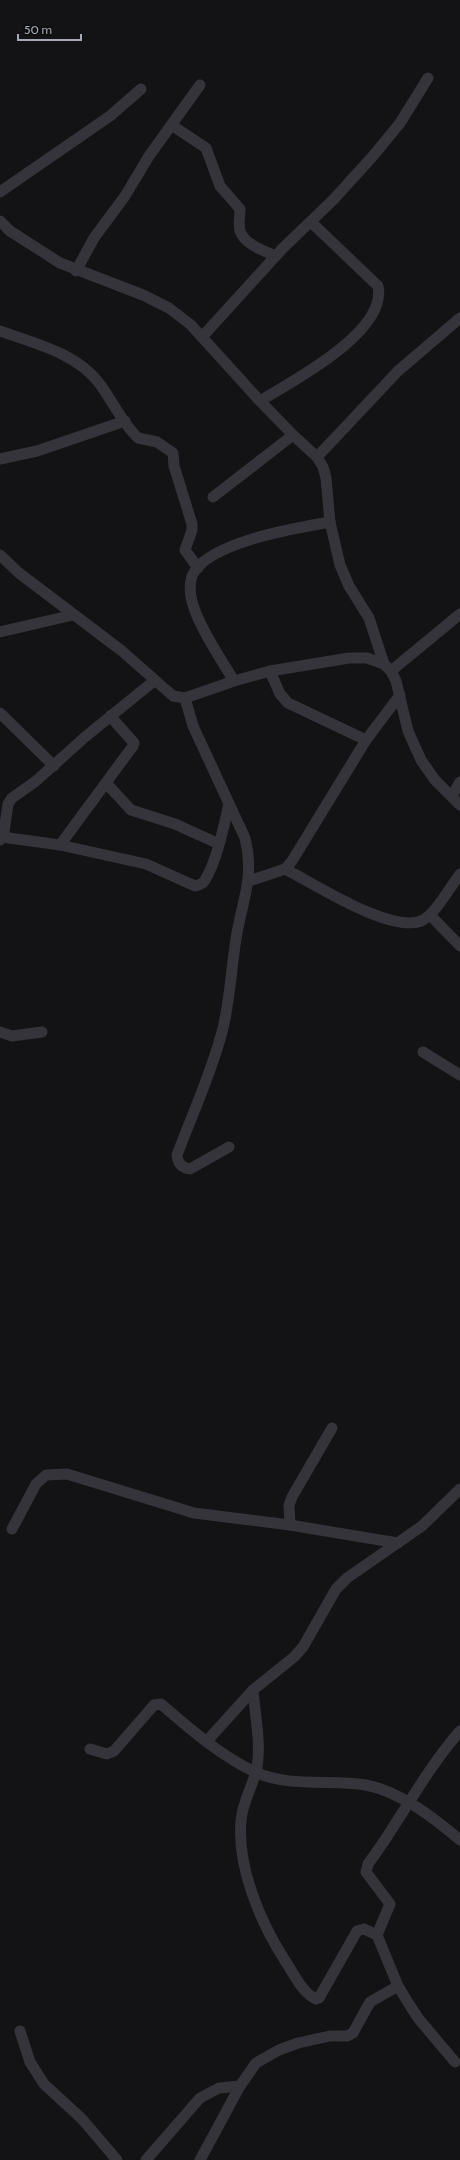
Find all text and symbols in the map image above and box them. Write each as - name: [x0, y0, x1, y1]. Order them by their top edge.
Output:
- scale bar: [18, 16, 81, 42]
- text: 50 m: [24, 22, 52, 37]

